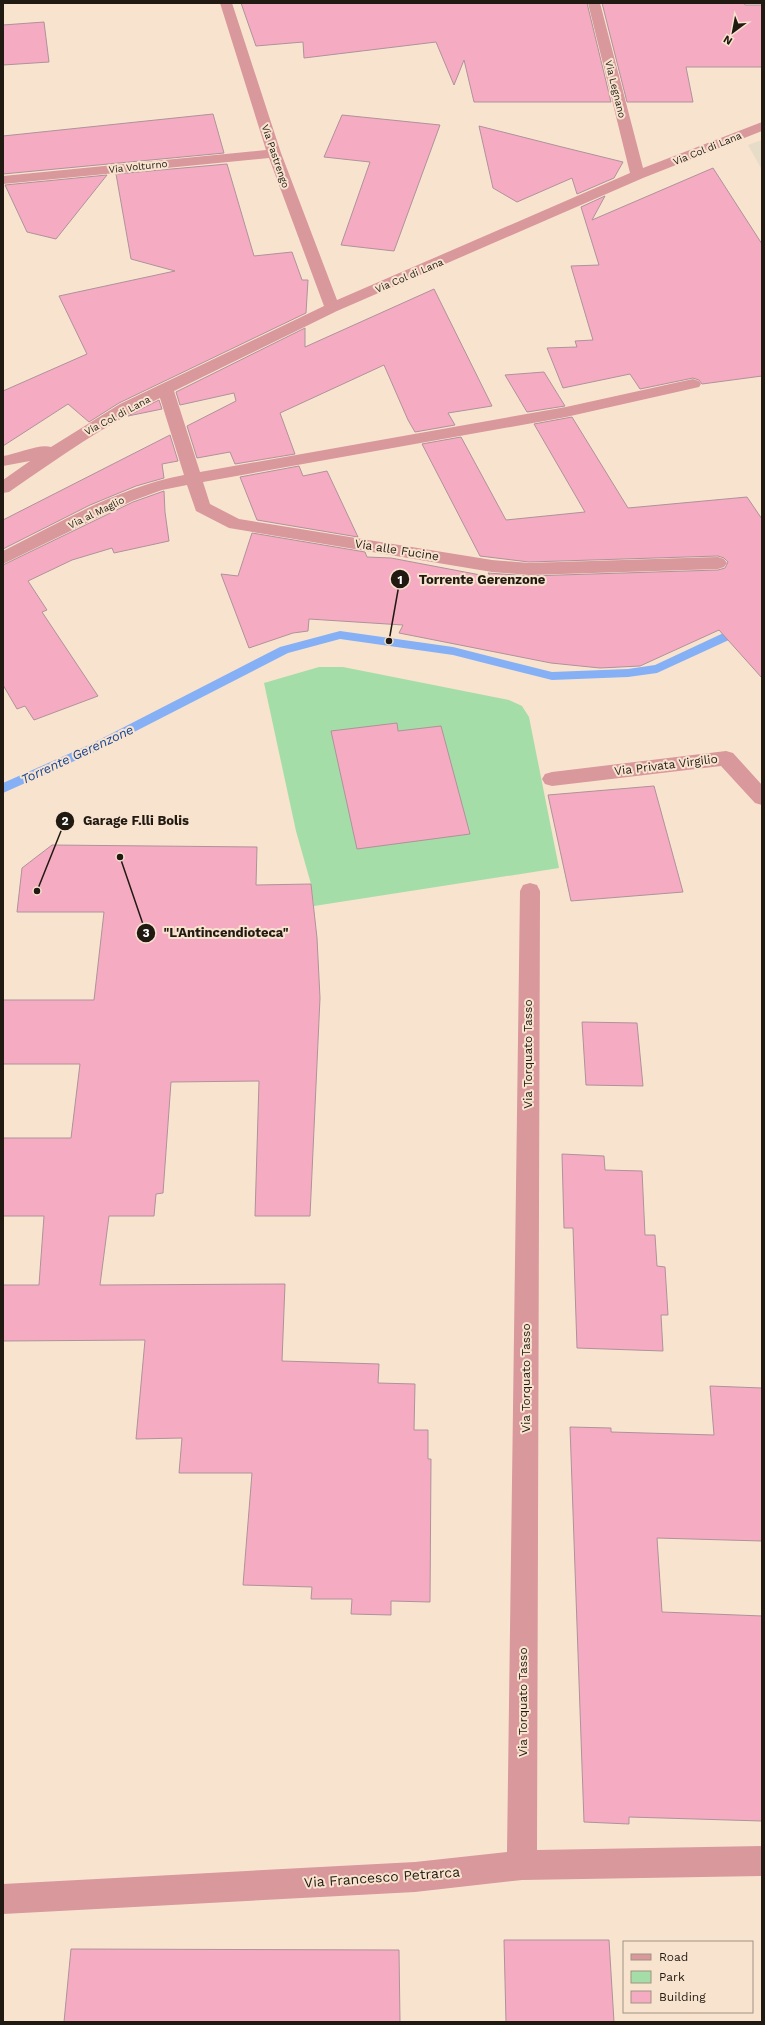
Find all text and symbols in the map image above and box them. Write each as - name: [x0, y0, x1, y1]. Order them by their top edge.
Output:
- north arrow: [713, 12, 753, 52]
- text: N: [721, 32, 735, 48]
- street label: Via Legnano: [603, 59, 628, 119]
- street label: Via Pastrengo: [260, 123, 292, 189]
- street label: Via Col di Lana: [671, 130, 743, 167]
- street label: Via Volturno: [108, 158, 168, 175]
- street label: Via Col di Lana: [374, 256, 445, 295]
- street label: Via Col di Lana: [83, 393, 152, 437]
- street label: Via al Maglio: [66, 494, 126, 531]
- street label: Via alle Fucine: [354, 536, 440, 564]
- callout: Torrente Gerenzone: [390, 567, 553, 592]
- text: Torrente Gerenzone: [419, 572, 546, 587]
- text: 1: [397, 573, 403, 587]
- water label: Torrente Gerenzone: [19, 722, 136, 787]
- street label: Via Privata Virgilio: [614, 752, 718, 778]
- callout: Garage F.lli Bolis: [55, 808, 197, 833]
- text: Garage F.lli Bolis: [83, 813, 189, 828]
- text: 2: [61, 814, 69, 828]
- callout: "L'Antincendioteca": [136, 920, 297, 945]
- text: "L'Antincendioteca": [164, 925, 289, 940]
- text: 3: [142, 926, 150, 940]
- street label: Via Torquato Tasso: [521, 999, 535, 1109]
- street label: Via Torquato Tasso: [519, 1323, 533, 1433]
- street label: Via Torquato Tasso: [516, 1647, 530, 1757]
- street label: Via Francesco Petrarca: [303, 1864, 461, 1890]
- legend: [623, 1941, 753, 2013]
- text: Road: [659, 1950, 688, 1964]
- text: Park: [659, 1970, 685, 1984]
- text: Building: [659, 1990, 706, 2004]

